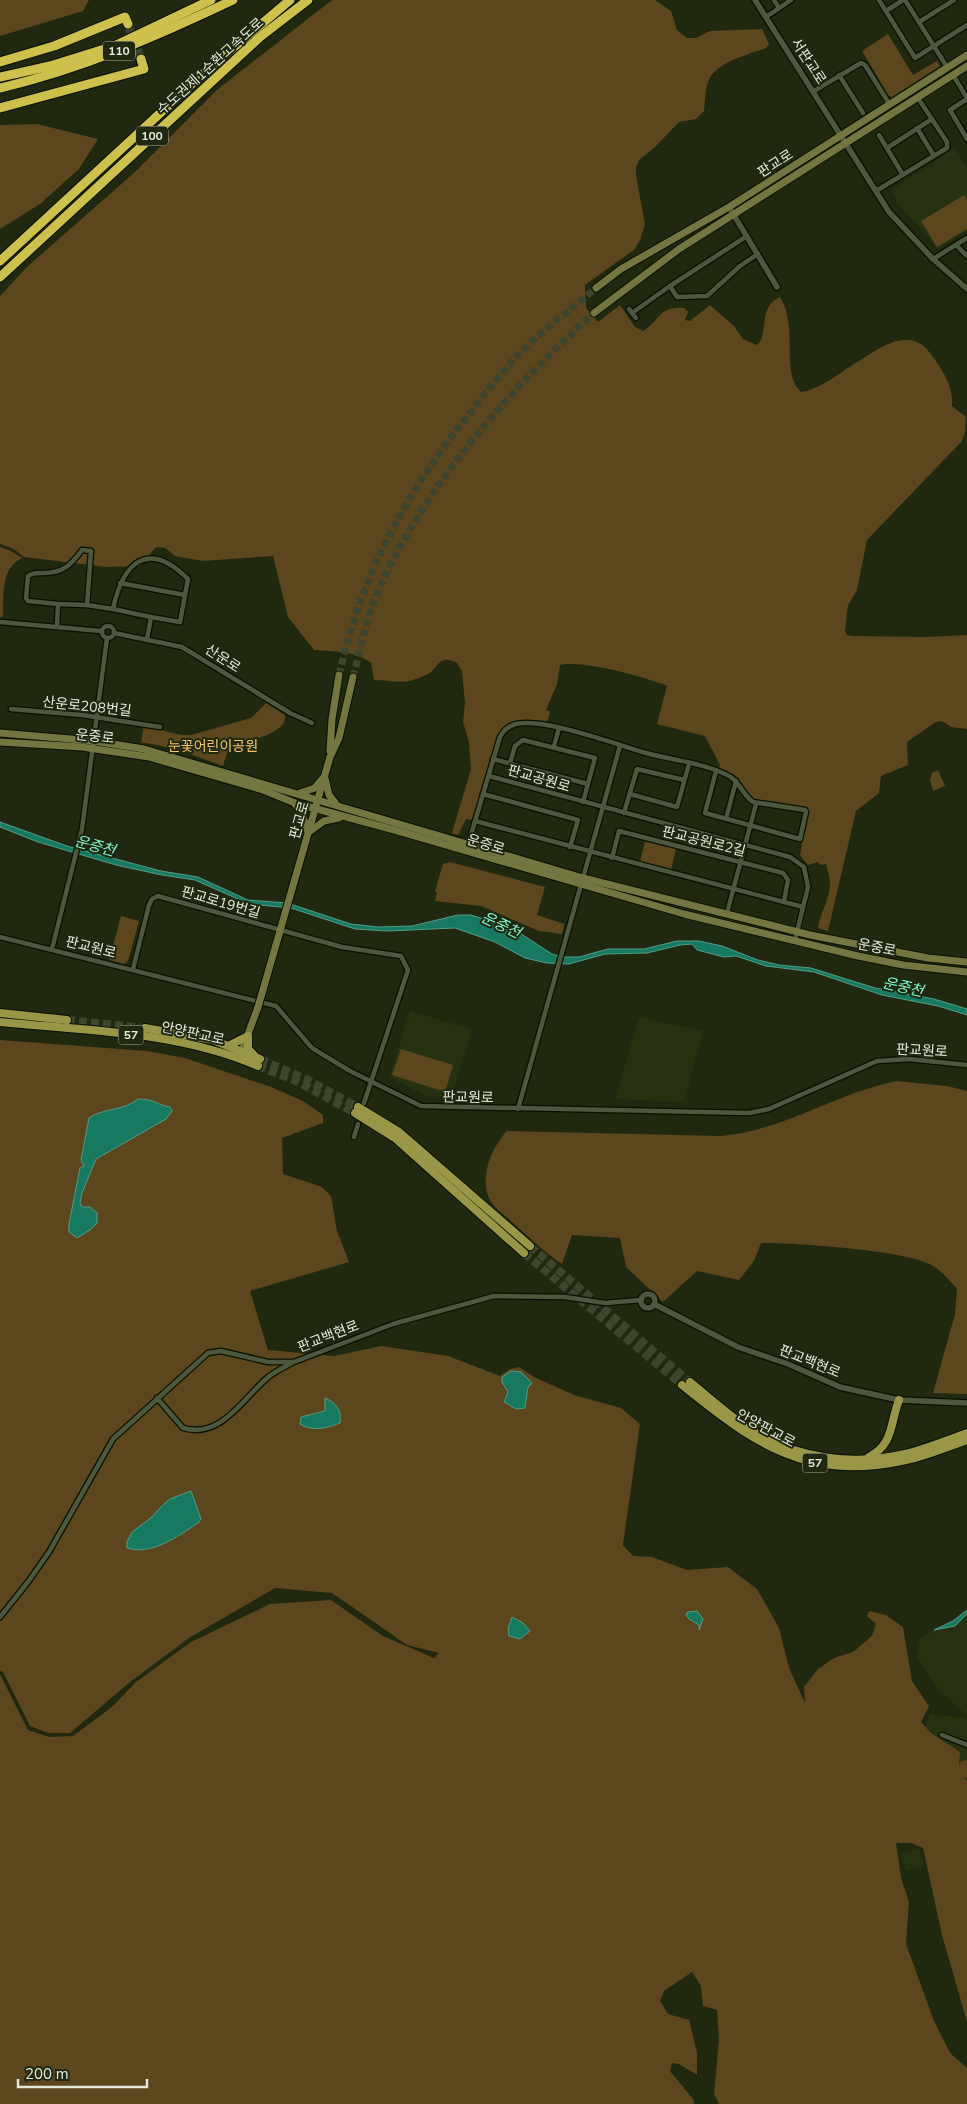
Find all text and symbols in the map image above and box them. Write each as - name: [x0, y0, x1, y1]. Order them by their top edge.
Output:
- street label: 수도권제1순환고속도로: [153, 13, 268, 119]
- street label: 서판교로: [787, 34, 831, 88]
- road number: 110: [103, 41, 135, 60]
- road number: 100: [136, 126, 168, 146]
- street label: 판교로: [754, 145, 797, 182]
- street label: 산운로: [201, 640, 244, 677]
- street label: 산운로208번길: [41, 692, 132, 721]
- street label: 운중로: [75, 725, 115, 748]
- park label: 눈꽃어린이공원: [168, 737, 258, 756]
- street label: 판교공원로: [505, 760, 573, 797]
- street label: 판교로: [285, 799, 314, 841]
- street label: 판교공원로2길: [660, 822, 748, 861]
- street label: 운중로: [465, 830, 507, 859]
- water label: 운중천: [72, 831, 120, 862]
- street label: 판교로19번길: [179, 882, 263, 923]
- water label: 운중천: [478, 907, 526, 944]
- street label: 판교원로: [64, 932, 118, 963]
- street label: 운중로: [856, 934, 898, 961]
- water label: 운중천: [881, 973, 928, 1002]
- street label: 안양판교로: [159, 1018, 226, 1050]
- road number: 57: [118, 1026, 144, 1044]
- street label: 판교원로: [896, 1040, 948, 1061]
- street label: 판교원로: [442, 1088, 494, 1107]
- street label: 판교백현로: [295, 1316, 362, 1357]
- street label: 판교백현로: [776, 1341, 843, 1382]
- street label: 안양판교로: [733, 1405, 799, 1452]
- road number: 57: [802, 1454, 828, 1472]
- scale bar: [18, 2056, 146, 2088]
- text: 200 m: [25, 2064, 69, 2084]

